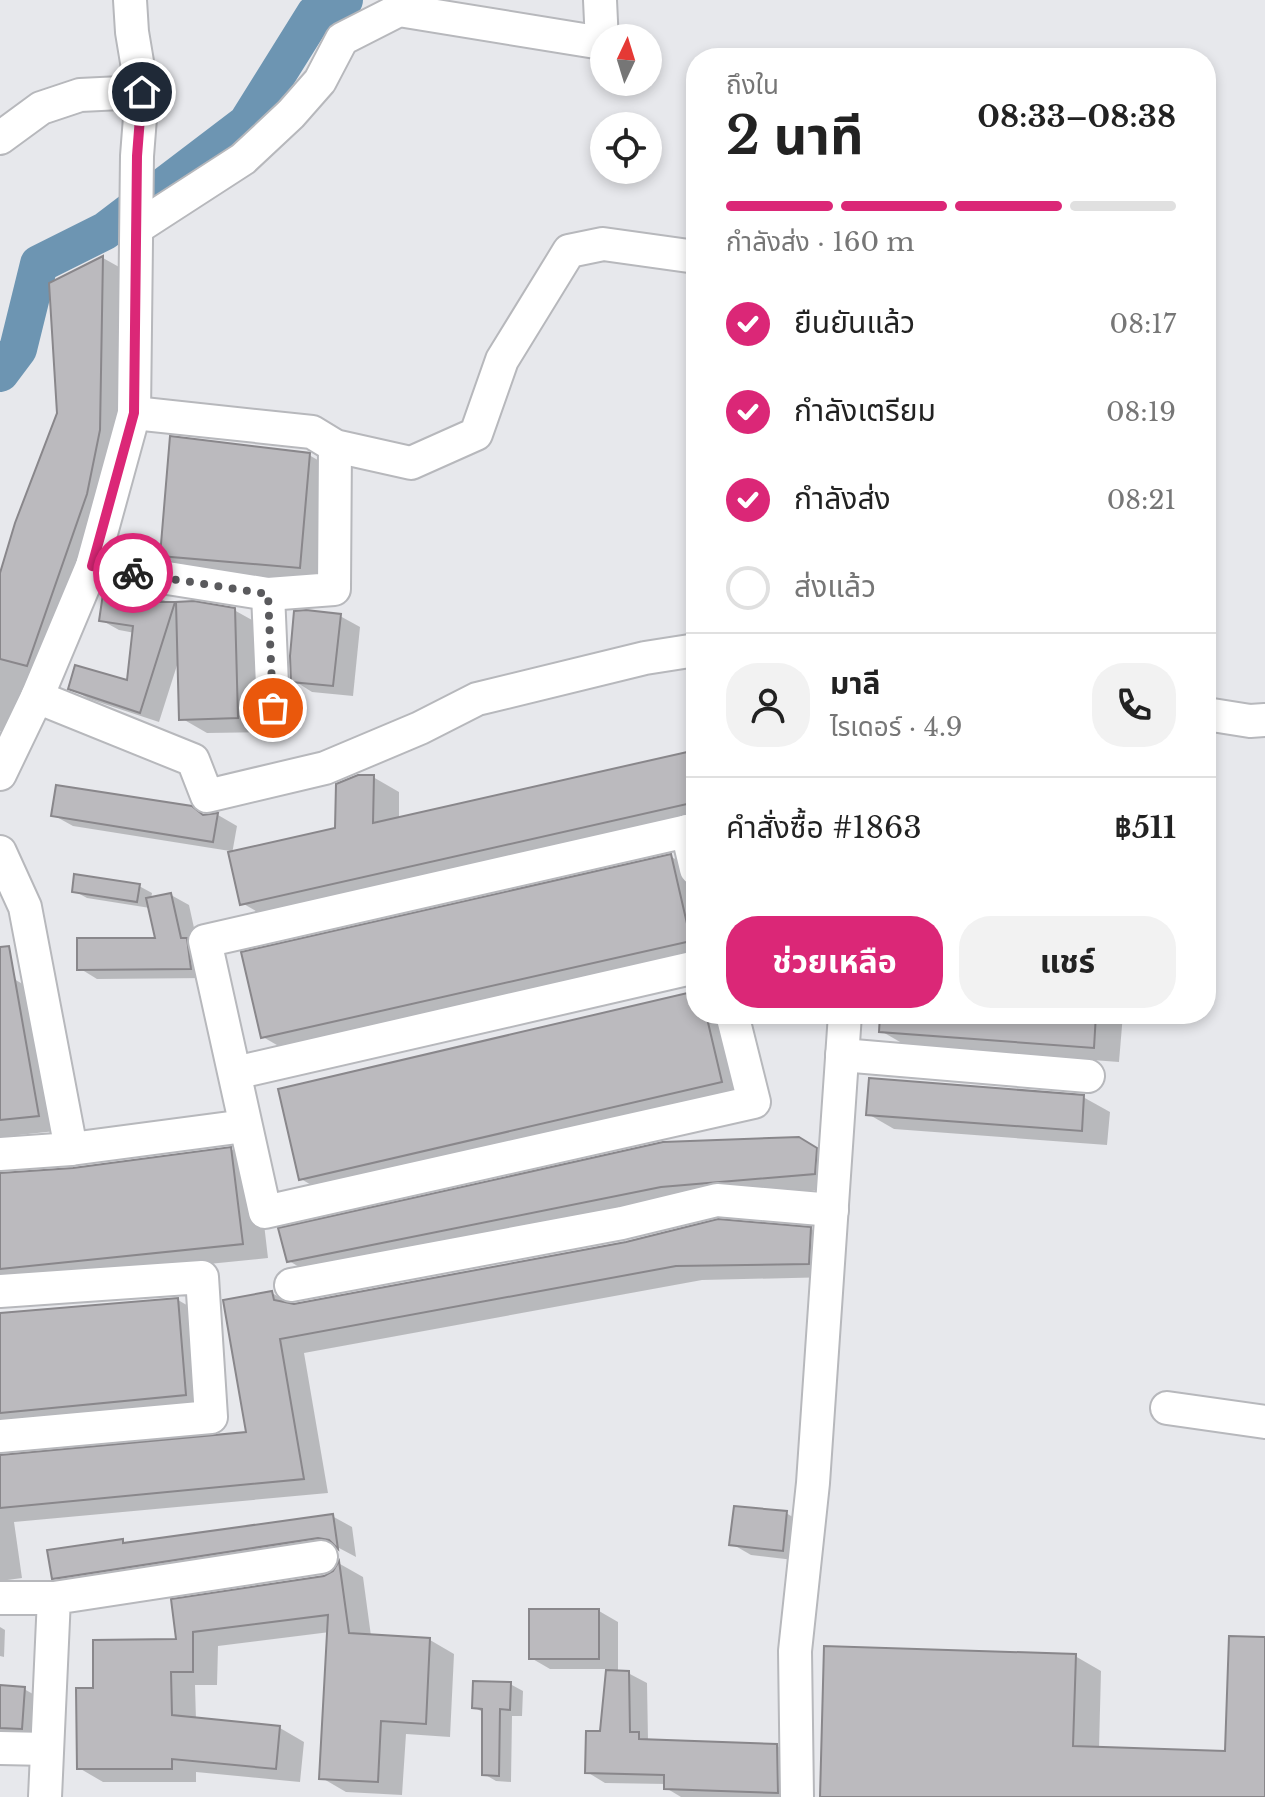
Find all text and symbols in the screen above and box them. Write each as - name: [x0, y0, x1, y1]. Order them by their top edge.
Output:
- north arrow: [590, 24, 662, 96]
- map controls: [590, 24, 662, 184]
- pin: [108, 58, 176, 126]
- text: ถึงใน: [726, 69, 779, 101]
- icon: home: [120, 70, 164, 114]
- text: 08:33–08:38: [977, 98, 1176, 135]
- text: 2 นาที: [726, 104, 863, 168]
- button: locate: [590, 112, 662, 184]
- text: กำลังส่ง · 160 m: [726, 226, 914, 258]
- icon: check: [726, 302, 770, 346]
- text: ยืนยันแล้ว: [794, 304, 915, 341]
- text: 08:17: [1110, 308, 1176, 340]
- icon: check: [726, 390, 770, 434]
- text: กำลังเตรียม: [794, 392, 936, 429]
- text: 08:19: [1106, 396, 1176, 428]
- icon: check: [726, 478, 770, 522]
- text: กำลังส่ง: [794, 480, 891, 517]
- text: 08:21: [1107, 484, 1176, 516]
- courier: [93, 533, 173, 613]
- icon: bike: [111, 551, 155, 595]
- text: ส่งแล้ว: [794, 568, 876, 605]
- button: person: [726, 663, 810, 747]
- button: phone: [1092, 663, 1176, 747]
- text: มาลี: [830, 665, 880, 702]
- pin: [239, 674, 307, 742]
- icon: bag: [251, 686, 295, 730]
- text: ไรเดอร์ · 4.9: [830, 711, 963, 743]
- text: คำสั่งซื้อ #1863: [726, 809, 922, 846]
- text: ฿511: [1115, 809, 1176, 846]
- button: ช่วยเหลือ: [726, 916, 943, 1008]
- button: แชร์: [959, 916, 1176, 1008]

